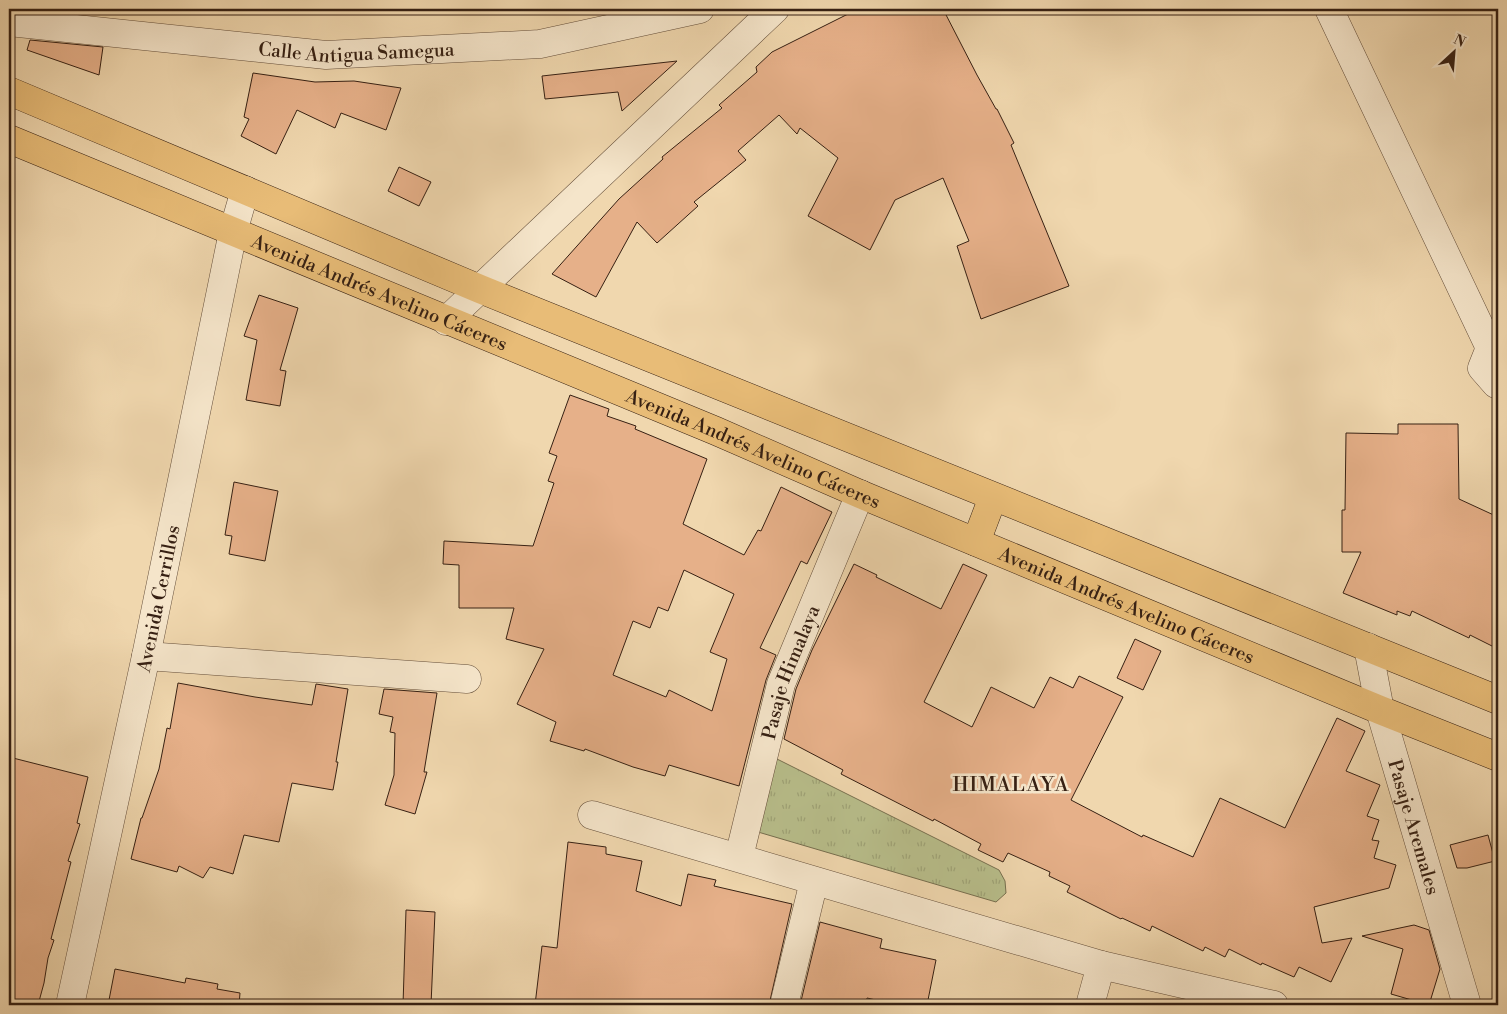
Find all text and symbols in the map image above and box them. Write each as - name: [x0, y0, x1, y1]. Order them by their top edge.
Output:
- north arrow: [1430, 28, 1480, 78]
- text: N: [1450, 31, 1468, 52]
- street label: Calle Antigua Samegua: [257, 37, 455, 68]
- street label: Avenida Andrés Avelino Cáceres: [247, 229, 511, 357]
- street label: Avenida Andrés Avelino Cáceres: [621, 384, 884, 514]
- street label: Avenida Cerrillos: [132, 523, 186, 675]
- street label: Avenida Andrés Avelino Cáceres: [994, 542, 1258, 669]
- street label: Pasaje Himalaya: [757, 601, 826, 742]
- street label: Pasaje Aremales: [1382, 757, 1445, 898]
- district label: HIMALAYA: [953, 773, 1070, 798]

